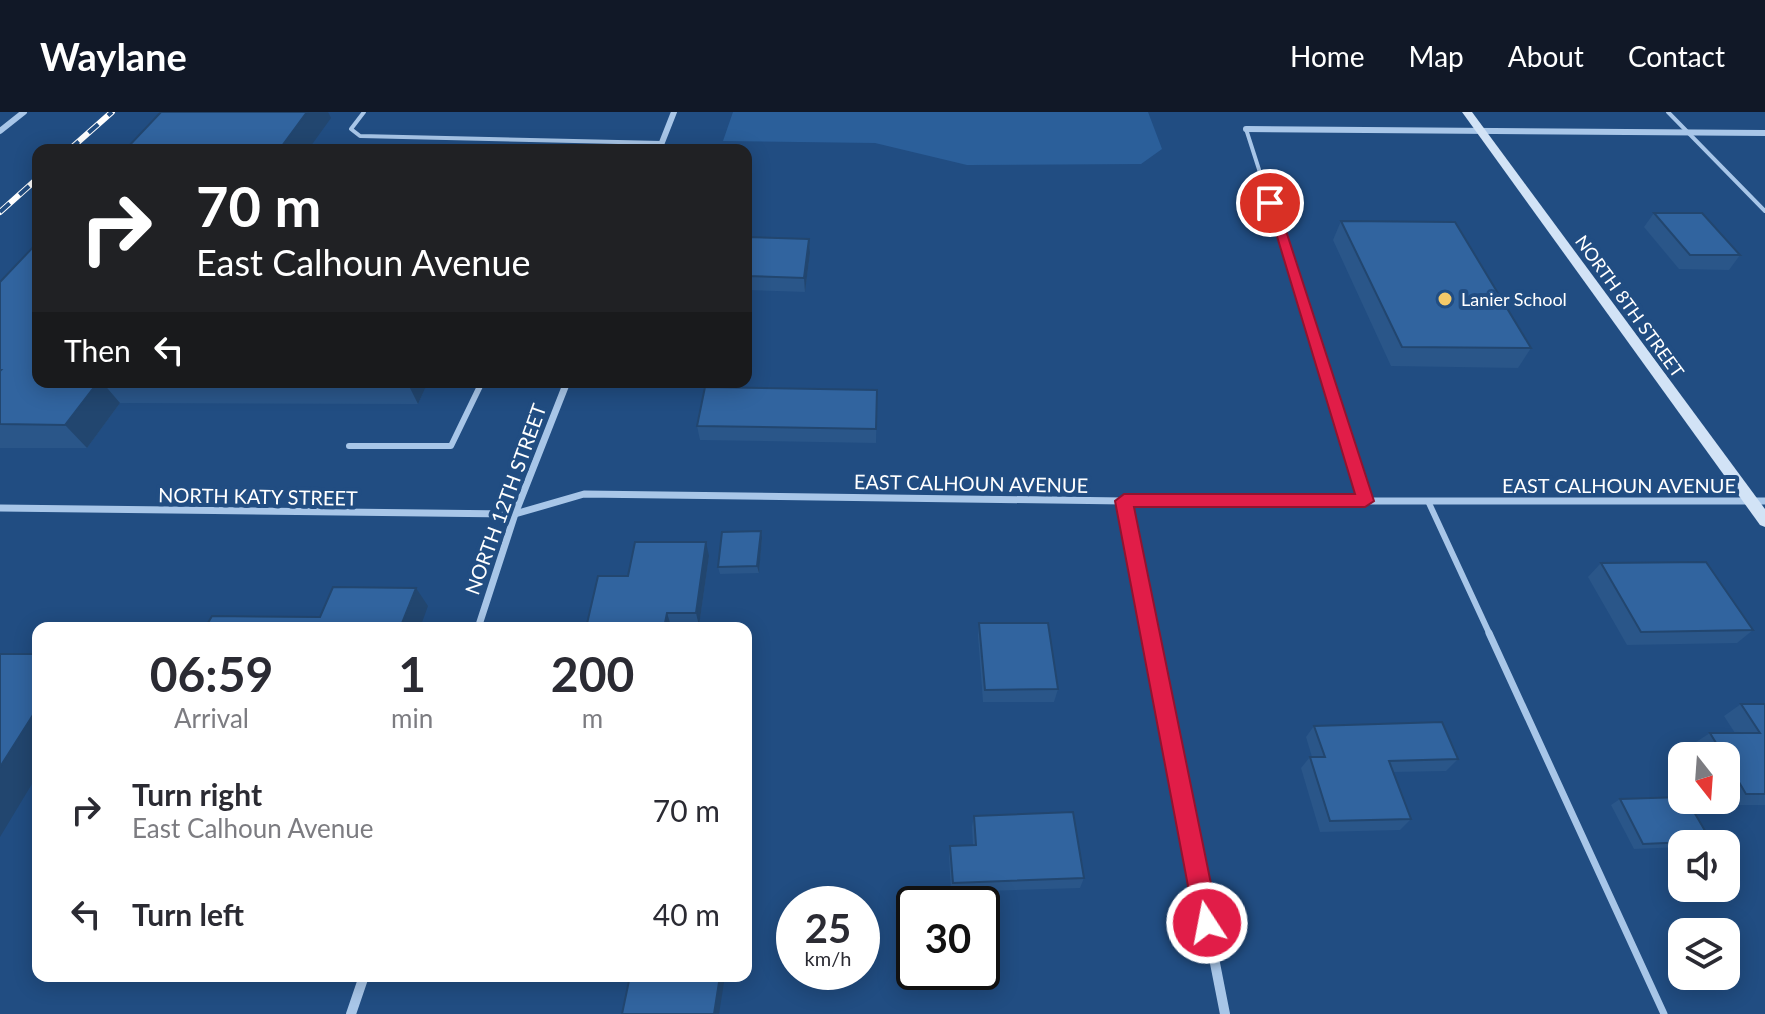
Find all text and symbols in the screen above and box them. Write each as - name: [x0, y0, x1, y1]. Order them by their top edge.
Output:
- text: Waylane: [40, 33, 187, 79]
- text: Home: [1290, 39, 1365, 73]
- text: Map: [1409, 39, 1464, 73]
- text: About: [1508, 39, 1584, 73]
- text: Contact: [1628, 39, 1725, 73]
- pin: [1236, 169, 1304, 237]
- text: 70 m: [196, 172, 321, 239]
- icon: right: [64, 176, 168, 280]
- icon: arrive: [1248, 181, 1292, 225]
- street label: NORTH 8TH STREET: [1571, 231, 1689, 382]
- text: East Calhoun Avenue: [196, 240, 530, 284]
- place label: Lanier School: [1461, 288, 1567, 310]
- marker: Lanier School: [1436, 290, 1454, 308]
- icon: left: [147, 328, 191, 372]
- text: Then: [64, 332, 131, 368]
- street label: NORTH 12TH STREET: [459, 400, 551, 598]
- street label: EAST CALHOUN AVENUE: [854, 469, 1088, 497]
- street label: EAST CALHOUN AVENUE: [1502, 473, 1736, 497]
- street label: NORTH KATY STREET: [158, 482, 358, 510]
- text: 06:59: [150, 645, 273, 702]
- text: 1: [398, 645, 426, 702]
- text: 200: [551, 645, 634, 702]
- text: Arrival: [174, 702, 249, 734]
- text: min: [391, 702, 433, 734]
- text: m: [582, 702, 603, 734]
- north arrow: [1668, 742, 1740, 814]
- map controls: [1668, 742, 1740, 990]
- text: Turn right: [132, 776, 262, 812]
- icon: right: [64, 788, 108, 832]
- text: 70 m: [653, 792, 720, 828]
- text: East Calhoun Avenue: [132, 812, 374, 844]
- button: sound: [1668, 830, 1740, 902]
- position arrow: [1165, 881, 1249, 965]
- speed limit sign: 30: [896, 886, 1000, 990]
- icon: left: [64, 892, 108, 936]
- text: Turn left: [132, 896, 244, 932]
- text: 40 m: [653, 896, 720, 932]
- text: 25: [805, 904, 851, 952]
- button: layers: [1668, 918, 1740, 990]
- text: km/h: [805, 946, 851, 970]

